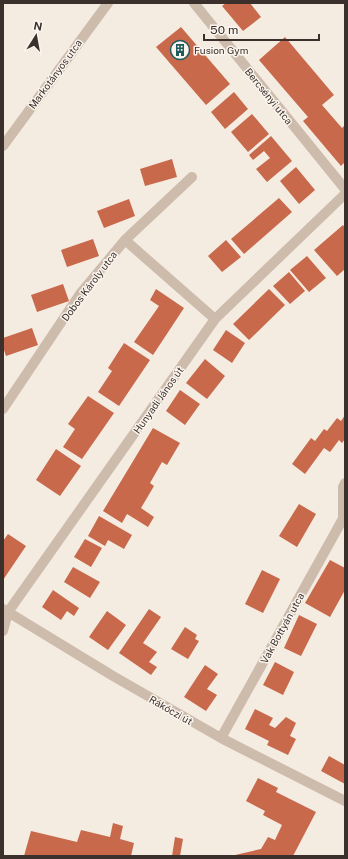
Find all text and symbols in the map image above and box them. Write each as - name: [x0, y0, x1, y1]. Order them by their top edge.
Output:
- north arrow: [16, 16, 56, 56]
- scale bar: [204, 16, 319, 42]
- text: N: [33, 19, 43, 33]
- text: 50 m: [210, 23, 238, 37]
- street label: Markotányos utca: [26, 37, 84, 111]
- building icon: Fusion Gym: [169, 39, 191, 61]
- place label: Fusion Gym: [194, 44, 248, 56]
- street label: Bercsényi utca: [243, 66, 295, 126]
- street label: Dobos Károly utca: [59, 249, 119, 323]
- street label: Hunyadi János út: [130, 364, 186, 436]
- street label: Vak Bottyán utca: [258, 591, 306, 665]
- street label: Rákóczi út: [147, 693, 195, 727]

